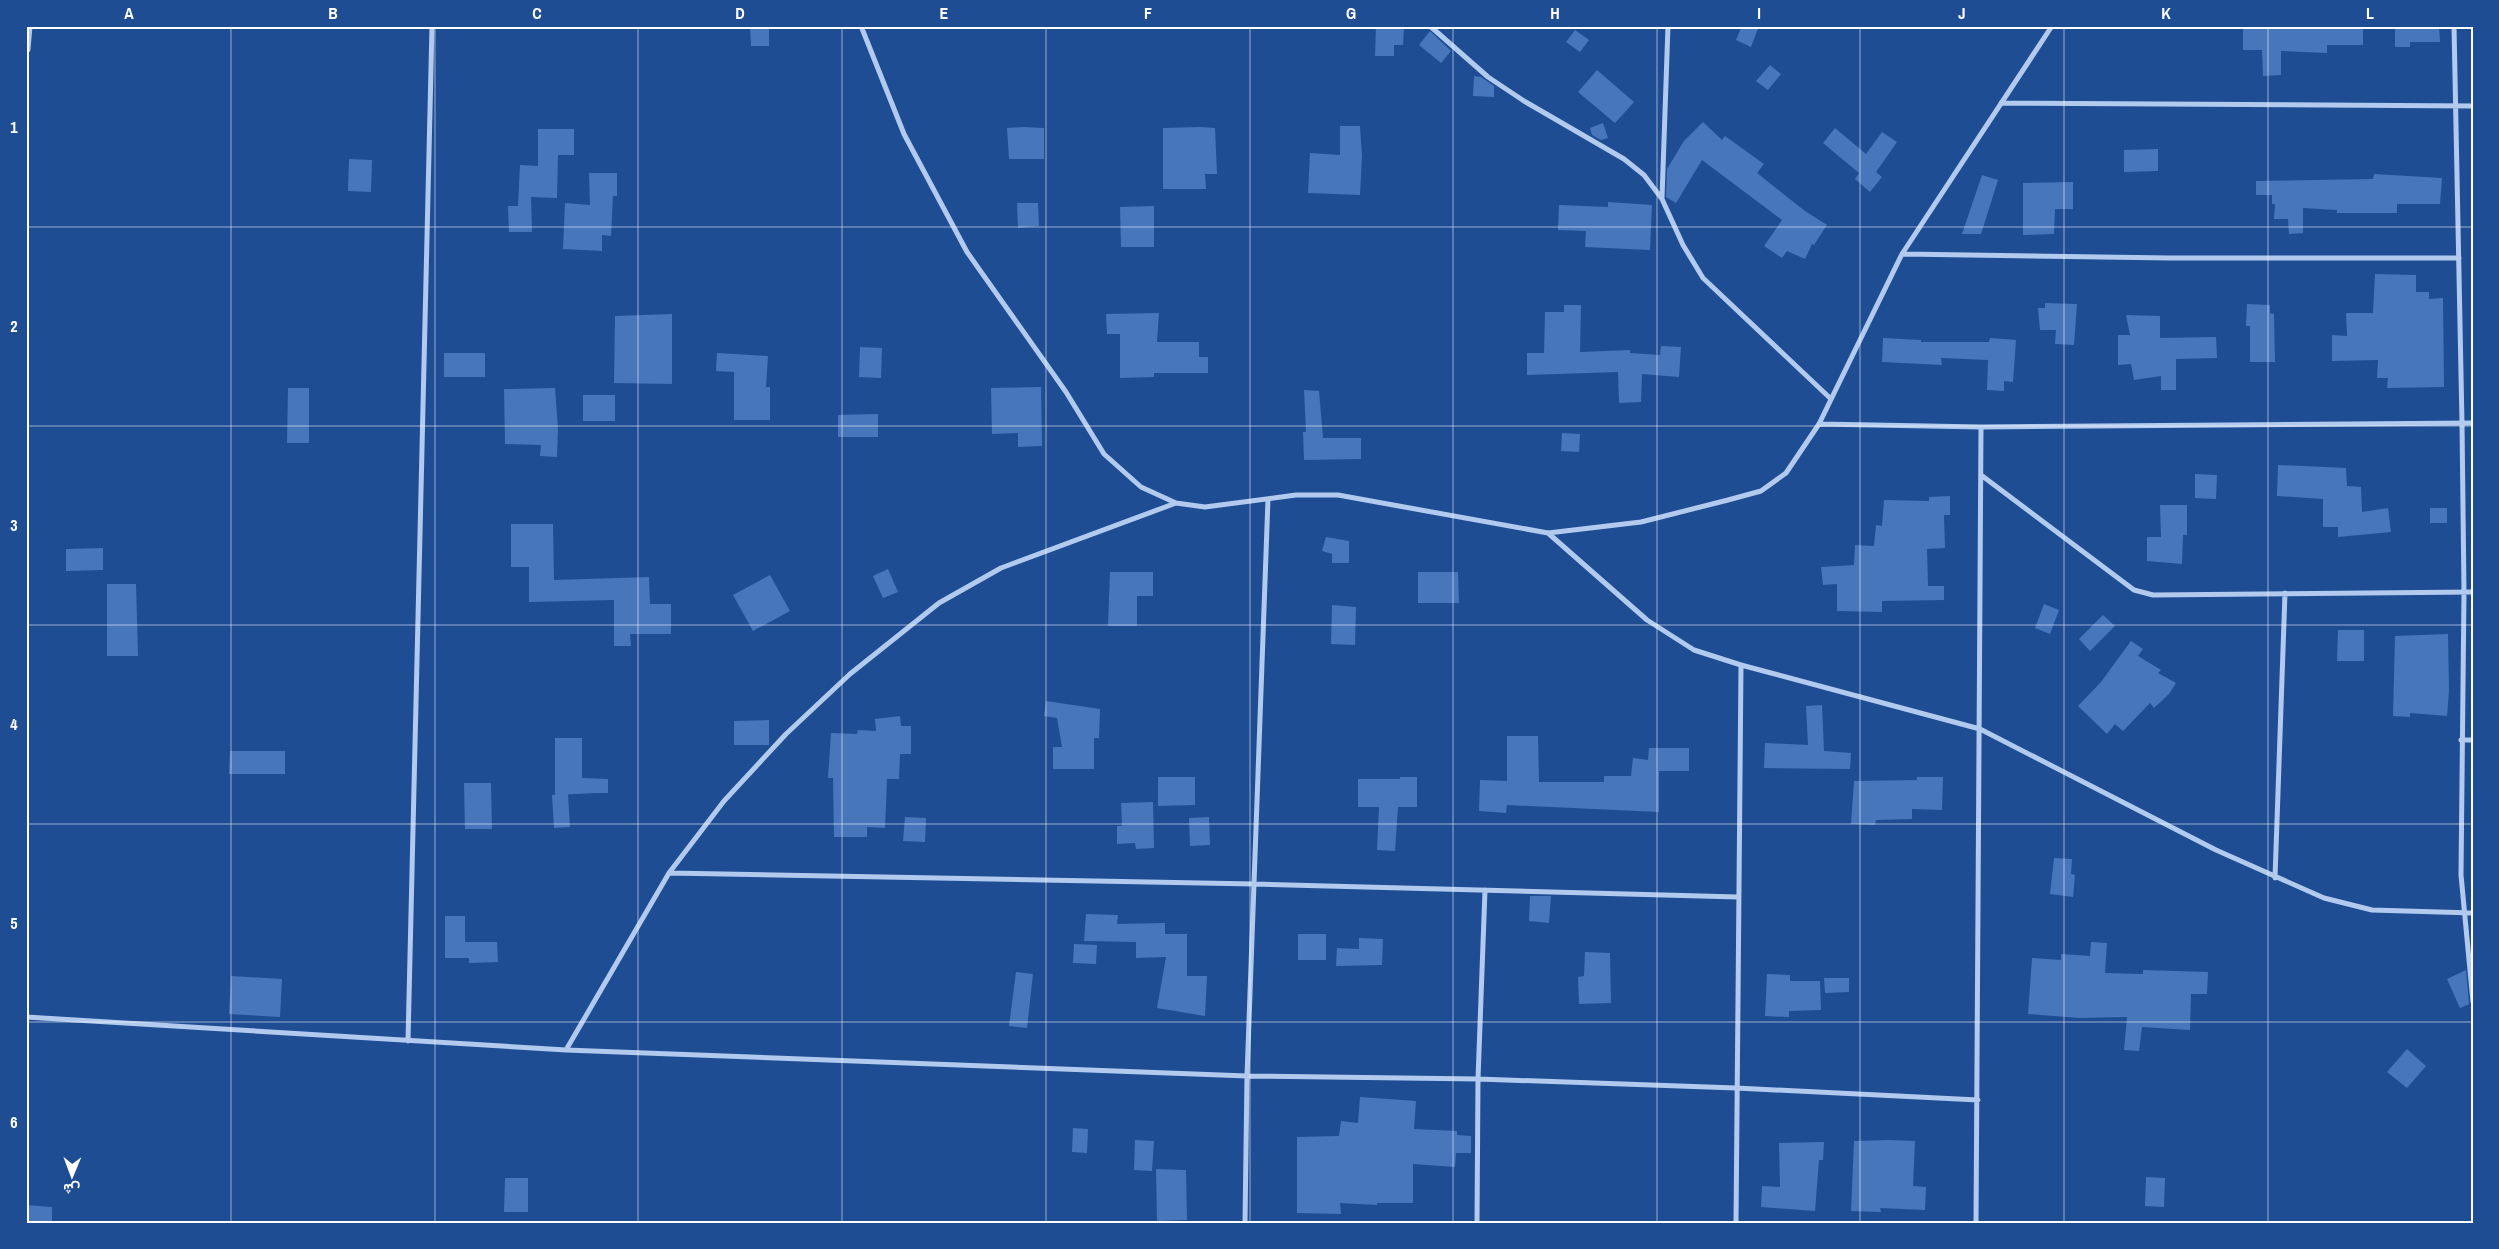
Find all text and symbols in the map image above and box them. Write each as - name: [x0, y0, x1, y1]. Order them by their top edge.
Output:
- text: A: [124, 2, 134, 24]
- text: B: [328, 2, 338, 24]
- text: C: [532, 2, 542, 24]
- text: D: [735, 2, 745, 24]
- text: E: [940, 2, 949, 24]
- text: F: [1144, 2, 1152, 24]
- text: G: [1346, 2, 1356, 24]
- text: H: [1550, 2, 1560, 24]
- text: I: [1757, 2, 1761, 24]
- text: J: [1958, 2, 1966, 24]
- text: K: [2161, 2, 2171, 24]
- text: L: [2366, 2, 2374, 24]
- text: 1: [10, 116, 18, 138]
- text: 2: [10, 315, 18, 337]
- text: 3: [10, 514, 18, 536]
- text: 4: [10, 713, 18, 735]
- text: 5: [10, 912, 18, 934]
- text: 6: [10, 1111, 18, 1133]
- north arrow: [48, 1152, 98, 1202]
- text: ش: [63, 1180, 80, 1198]

